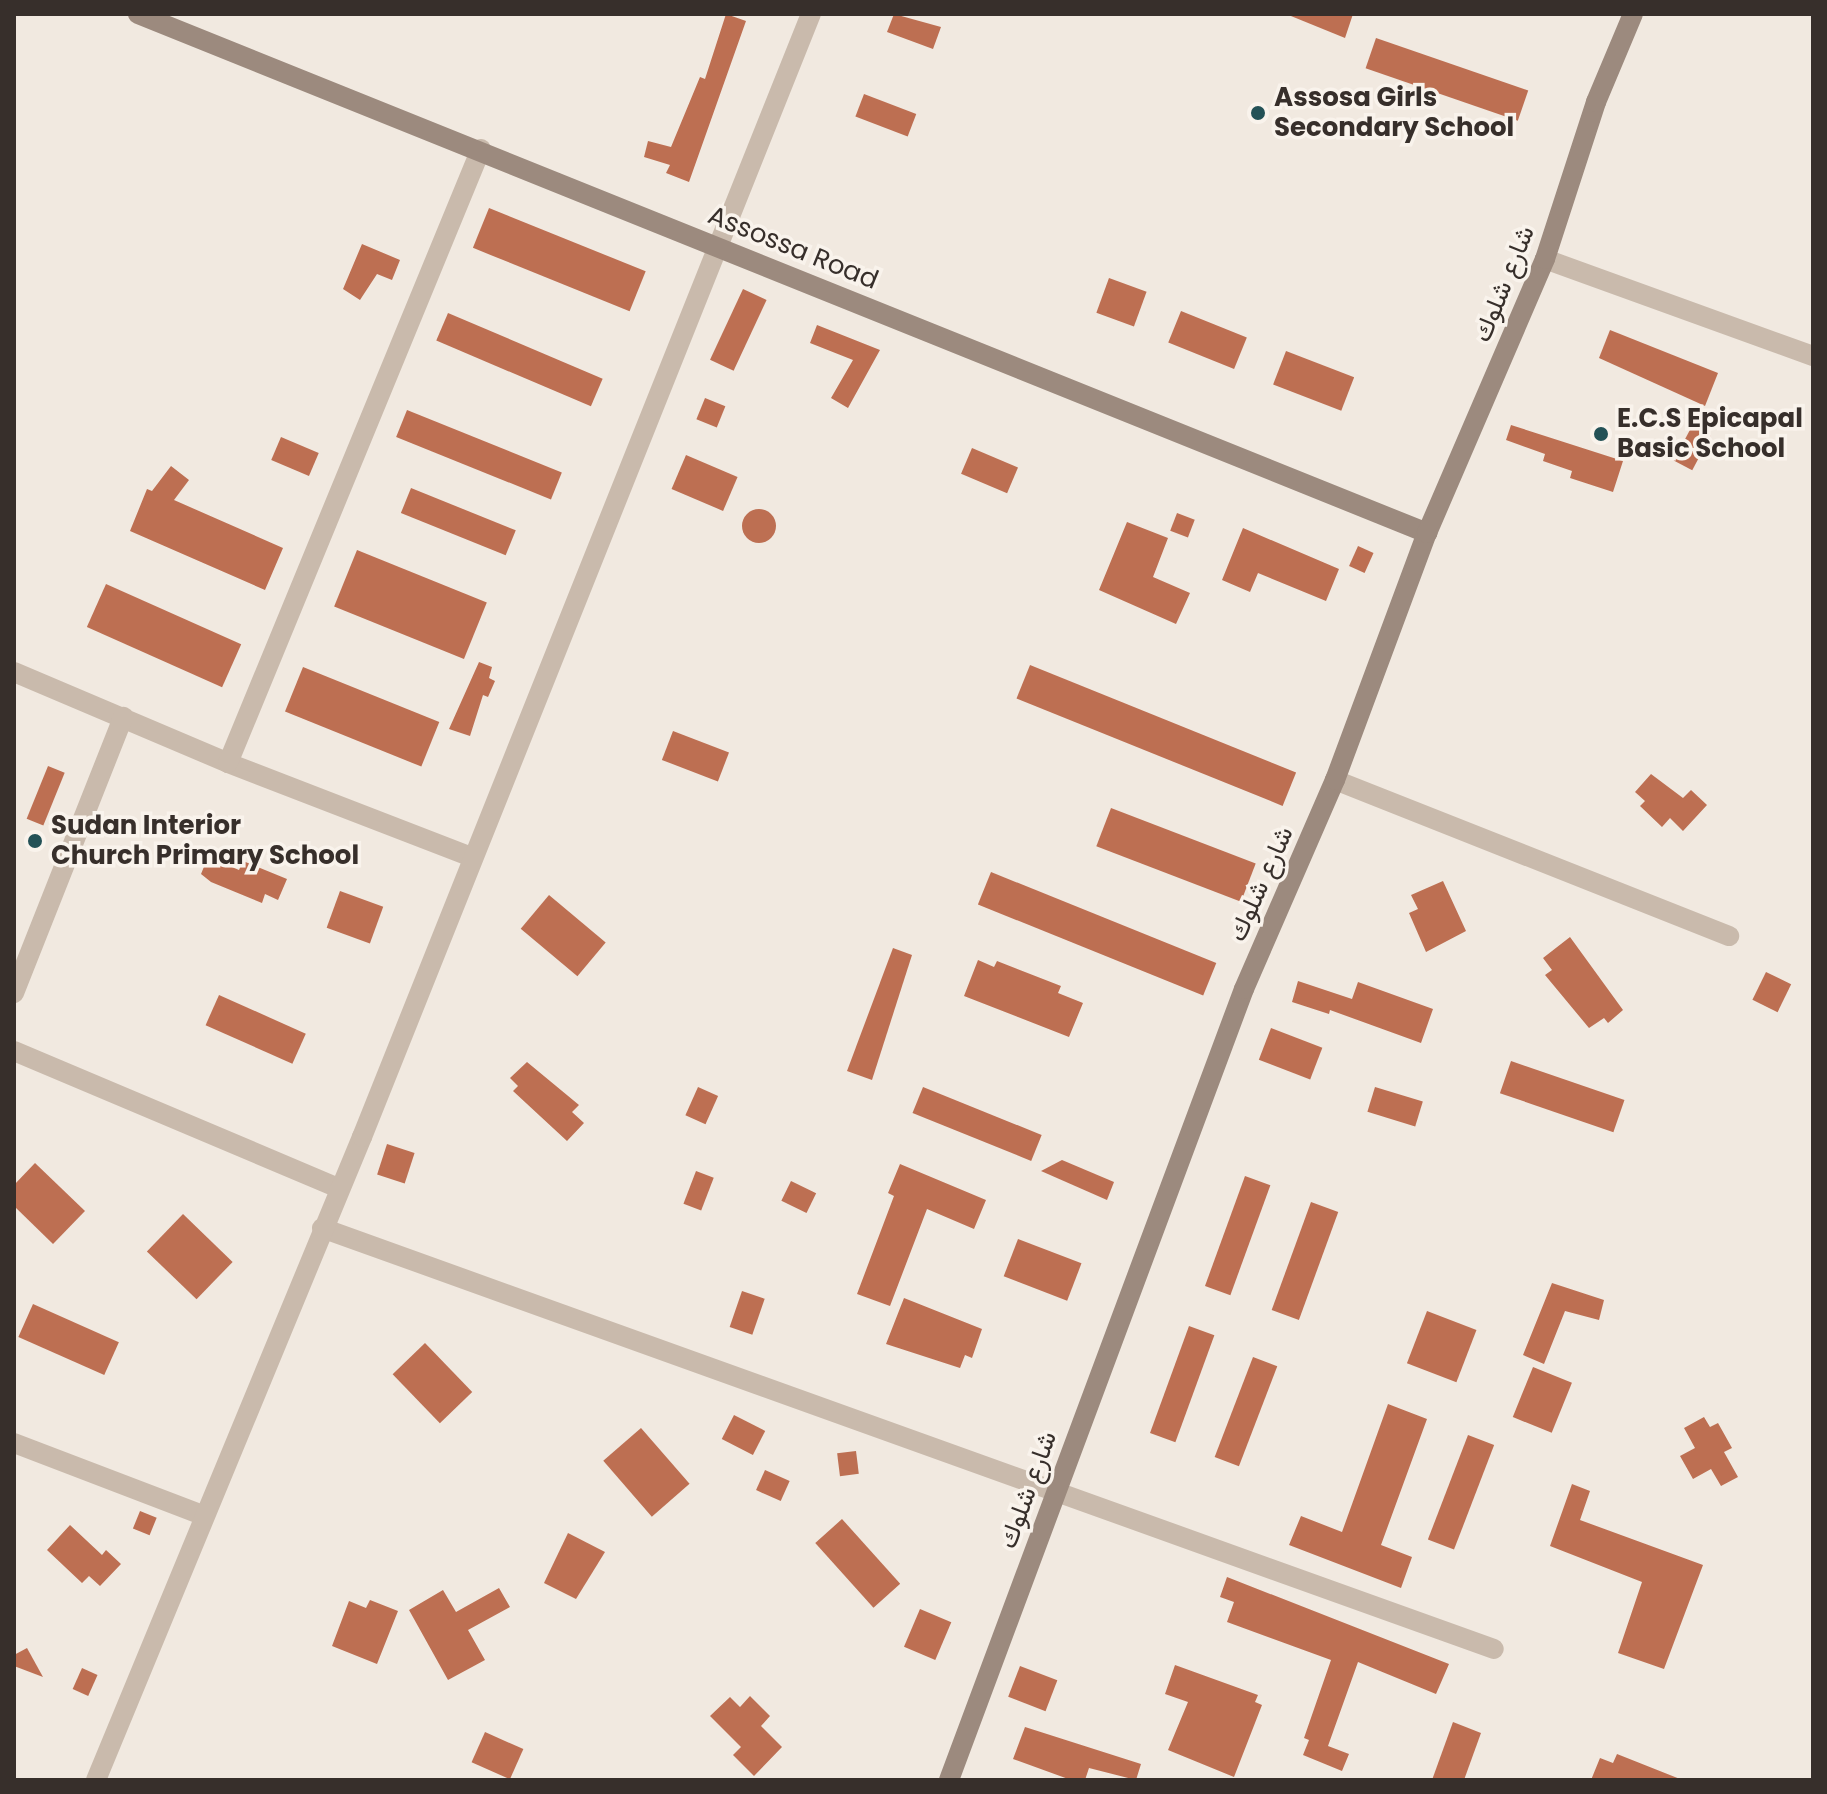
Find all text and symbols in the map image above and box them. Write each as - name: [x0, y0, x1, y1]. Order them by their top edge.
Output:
- place label: Assosa Girls Secondary School: [1274, 82, 1514, 144]
- marker: Assosa Girls Secondary School: [1249, 104, 1267, 122]
- street label: Assossa Road: [703, 200, 883, 296]
- street label: شارع شلوك: [1467, 221, 1541, 347]
- place label: E.C.S Epicapal Basic School: [1617, 403, 1803, 464]
- marker: E.C.S Epicapal Basic School: [1592, 425, 1610, 443]
- place label: Sudan Interior Church Primary School: [51, 810, 359, 872]
- street label: شارع شلوك: [1222, 822, 1300, 946]
- marker: Sudan Interior Church Primary School: [26, 832, 44, 850]
- street label: شارع شلوك: [992, 1427, 1064, 1553]

